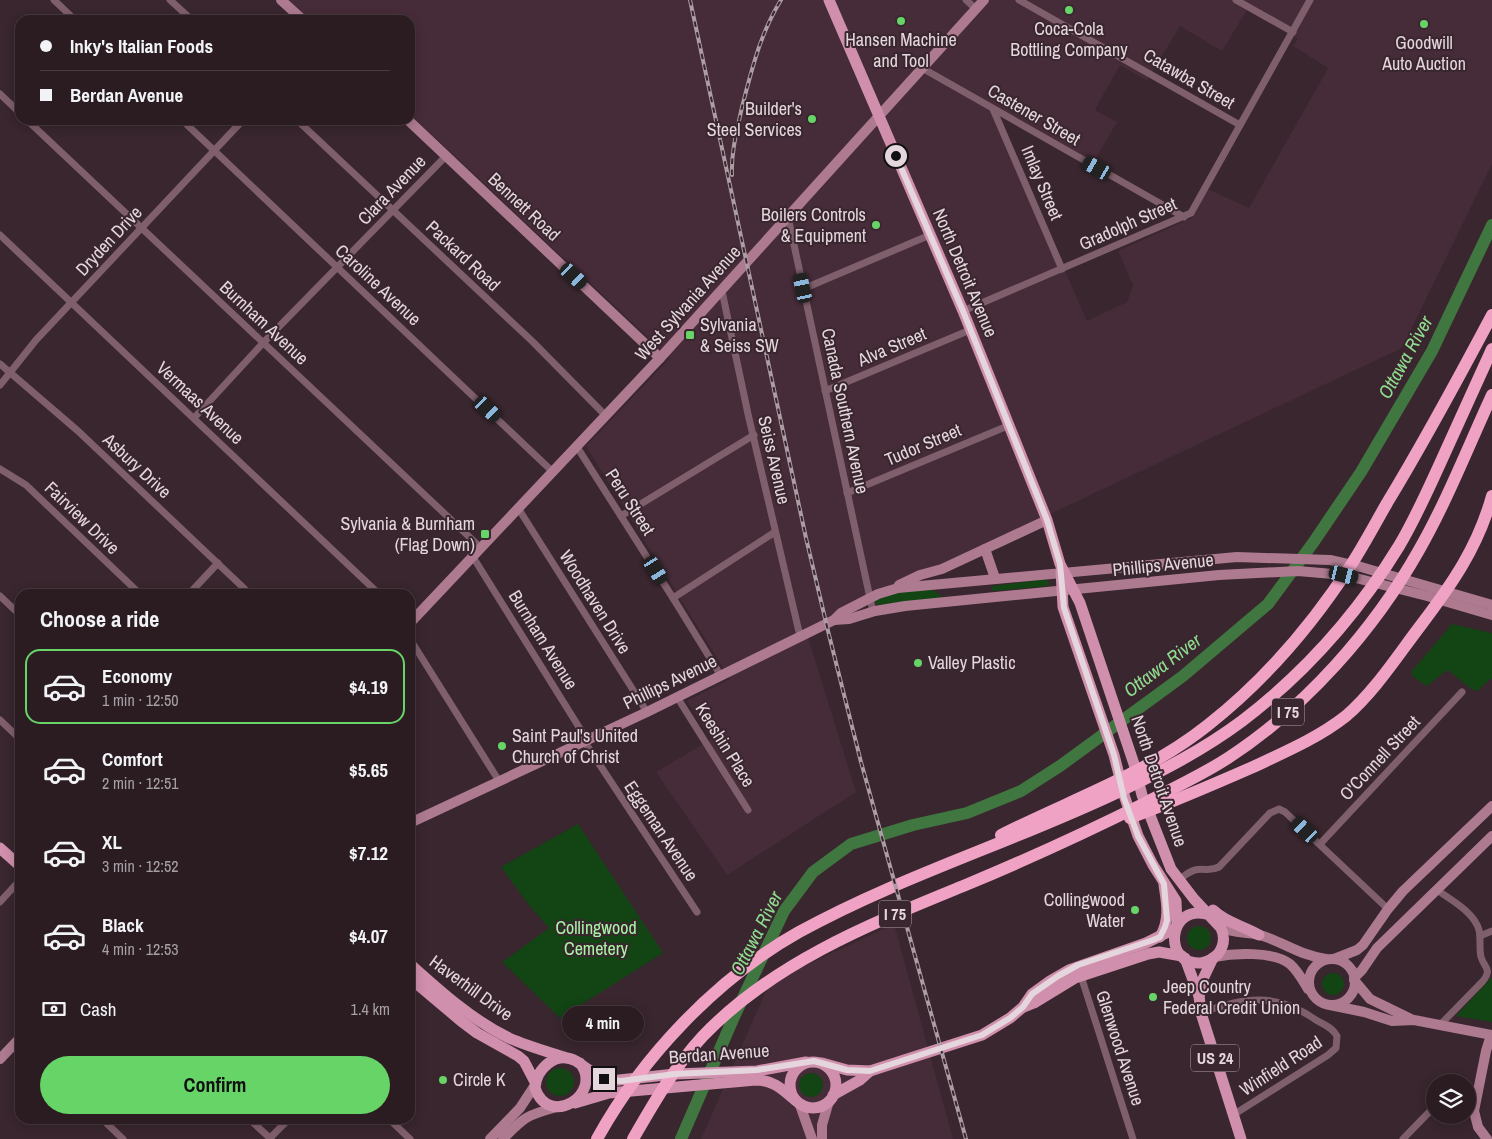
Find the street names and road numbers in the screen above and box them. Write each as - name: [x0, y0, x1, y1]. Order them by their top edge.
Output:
- street label: Catawba Street: [1139, 42, 1240, 115]
- street label: Castener Street: [983, 78, 1085, 151]
- street label: Imlay Street: [1016, 142, 1069, 224]
- street label: Clara Avenue: [352, 149, 431, 230]
- street label: Bennett Road: [483, 167, 566, 247]
- street label: Gradolph Street: [1075, 191, 1180, 256]
- street label: Dryden Drive: [70, 200, 147, 281]
- street label: North Detroit Avenue: [927, 205, 1004, 341]
- street label: Packard Road: [421, 215, 506, 297]
- street label: Caroline Avenue: [330, 238, 427, 331]
- street label: West Sylvania Avenue: [629, 240, 746, 366]
- street label: Burnham Avenue: [214, 275, 314, 370]
- street label: Alva Street: [853, 321, 930, 373]
- street label: Canada Southern Avenue: [816, 326, 875, 496]
- street label: Vermaas Avenue: [151, 356, 250, 450]
- street label: Seiss Avenue: [752, 413, 797, 507]
- street label: Tudor Street: [881, 417, 965, 472]
- street label: Asbury Drive: [97, 427, 177, 504]
- street label: Peru Street: [600, 464, 661, 540]
- street label: Fairview Drive: [39, 476, 125, 560]
- street label: Woodhaven Drive: [554, 545, 637, 658]
- street label: Phillips Avenue: [1111, 547, 1215, 582]
- street label: Burnham Avenue: [503, 585, 584, 694]
- street label: Phillips Avenue: [619, 648, 721, 715]
- street label: Keeshin Place: [690, 698, 761, 792]
- road number: I 75: [1272, 699, 1304, 726]
- street label: O'Connell Street: [1334, 710, 1426, 806]
- street label: North Detroit Avenue: [1125, 712, 1194, 850]
- street label: Eggeman Avenue: [619, 776, 704, 886]
- road number: I 75: [879, 901, 911, 928]
- street label: Haverhill Drive: [424, 949, 518, 1026]
- street label: Glenwood Avenue: [1090, 987, 1151, 1109]
- street label: Winfield Road: [1235, 1030, 1327, 1102]
- street label: Berdan Avenue: [668, 1038, 770, 1069]
- road number: US 24: [1191, 1044, 1239, 1072]

